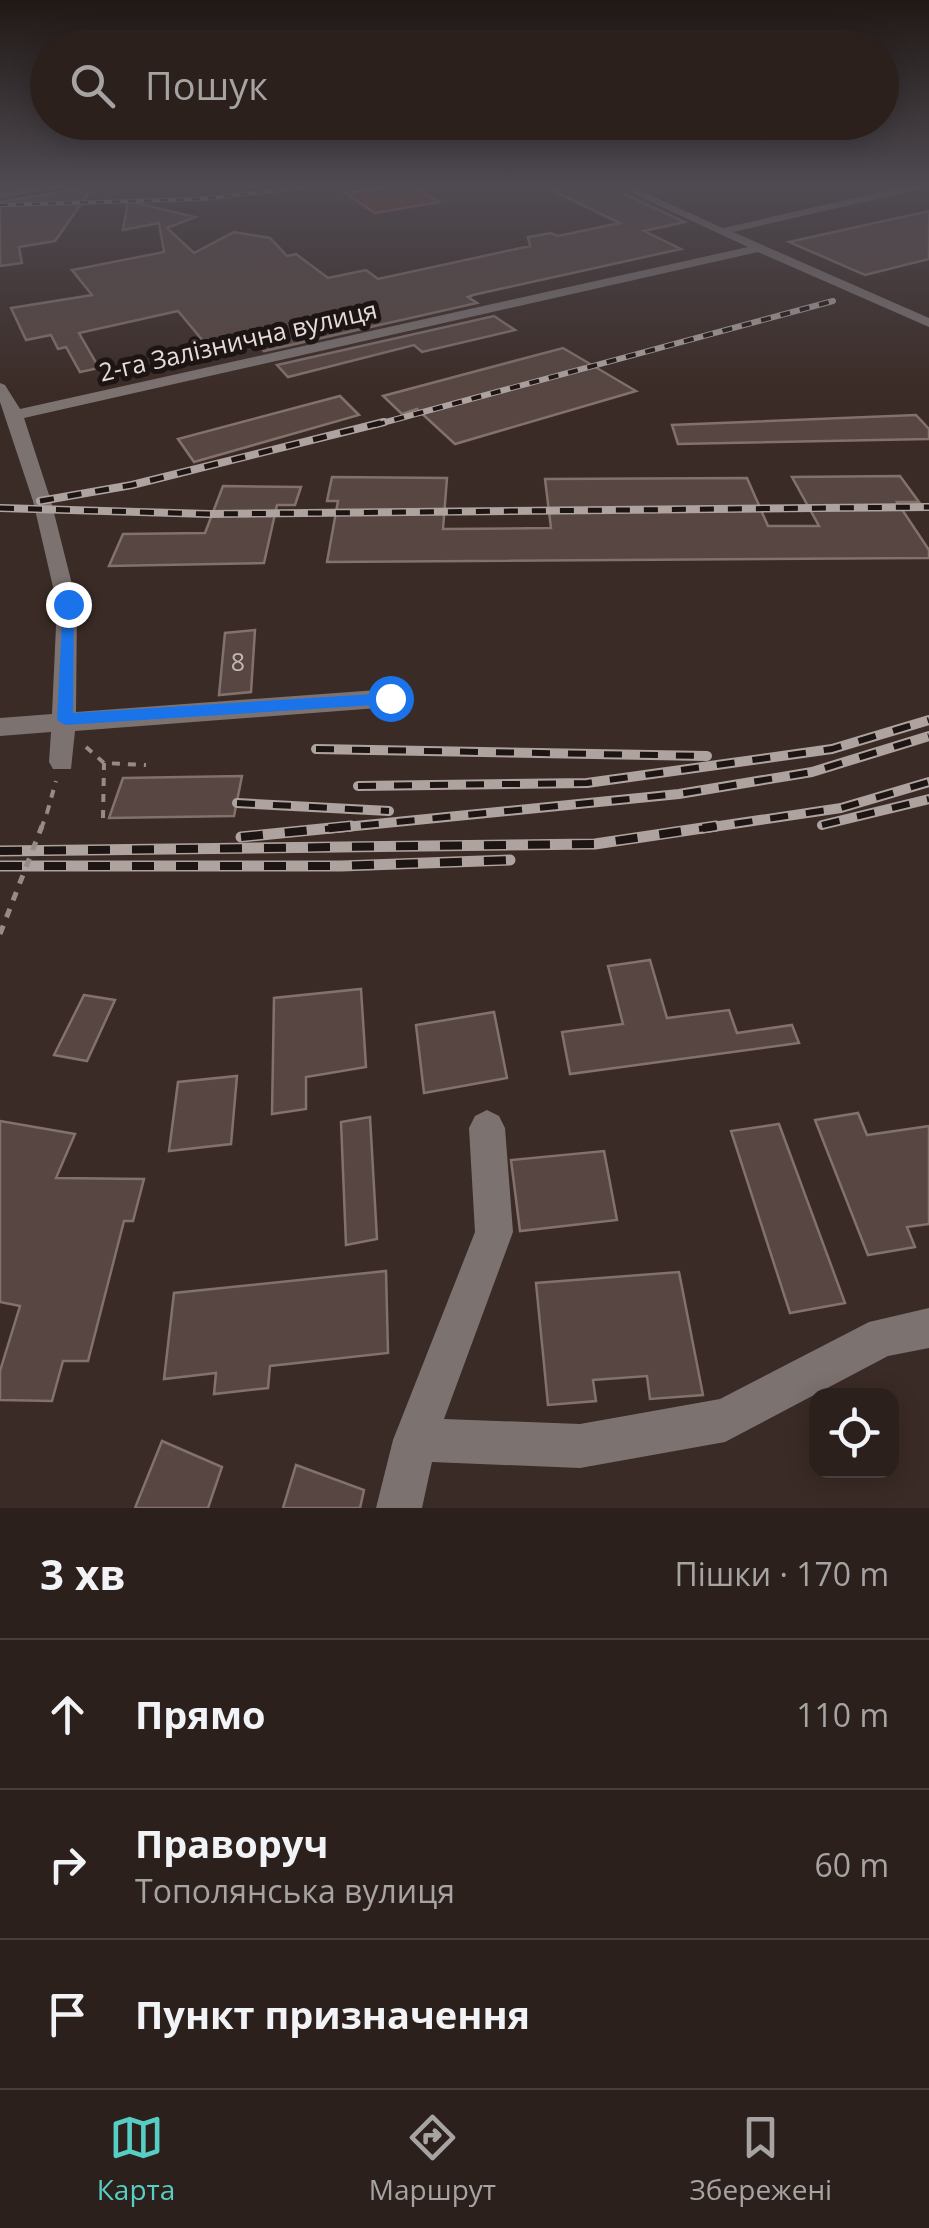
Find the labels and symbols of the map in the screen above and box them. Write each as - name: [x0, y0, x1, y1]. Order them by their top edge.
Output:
- street label: 2-га Залізнична вулиця: [95, 291, 380, 389]
- route end: [46, 582, 92, 628]
- house number: 8: [231, 644, 245, 678]
- route start: [368, 676, 414, 722]

